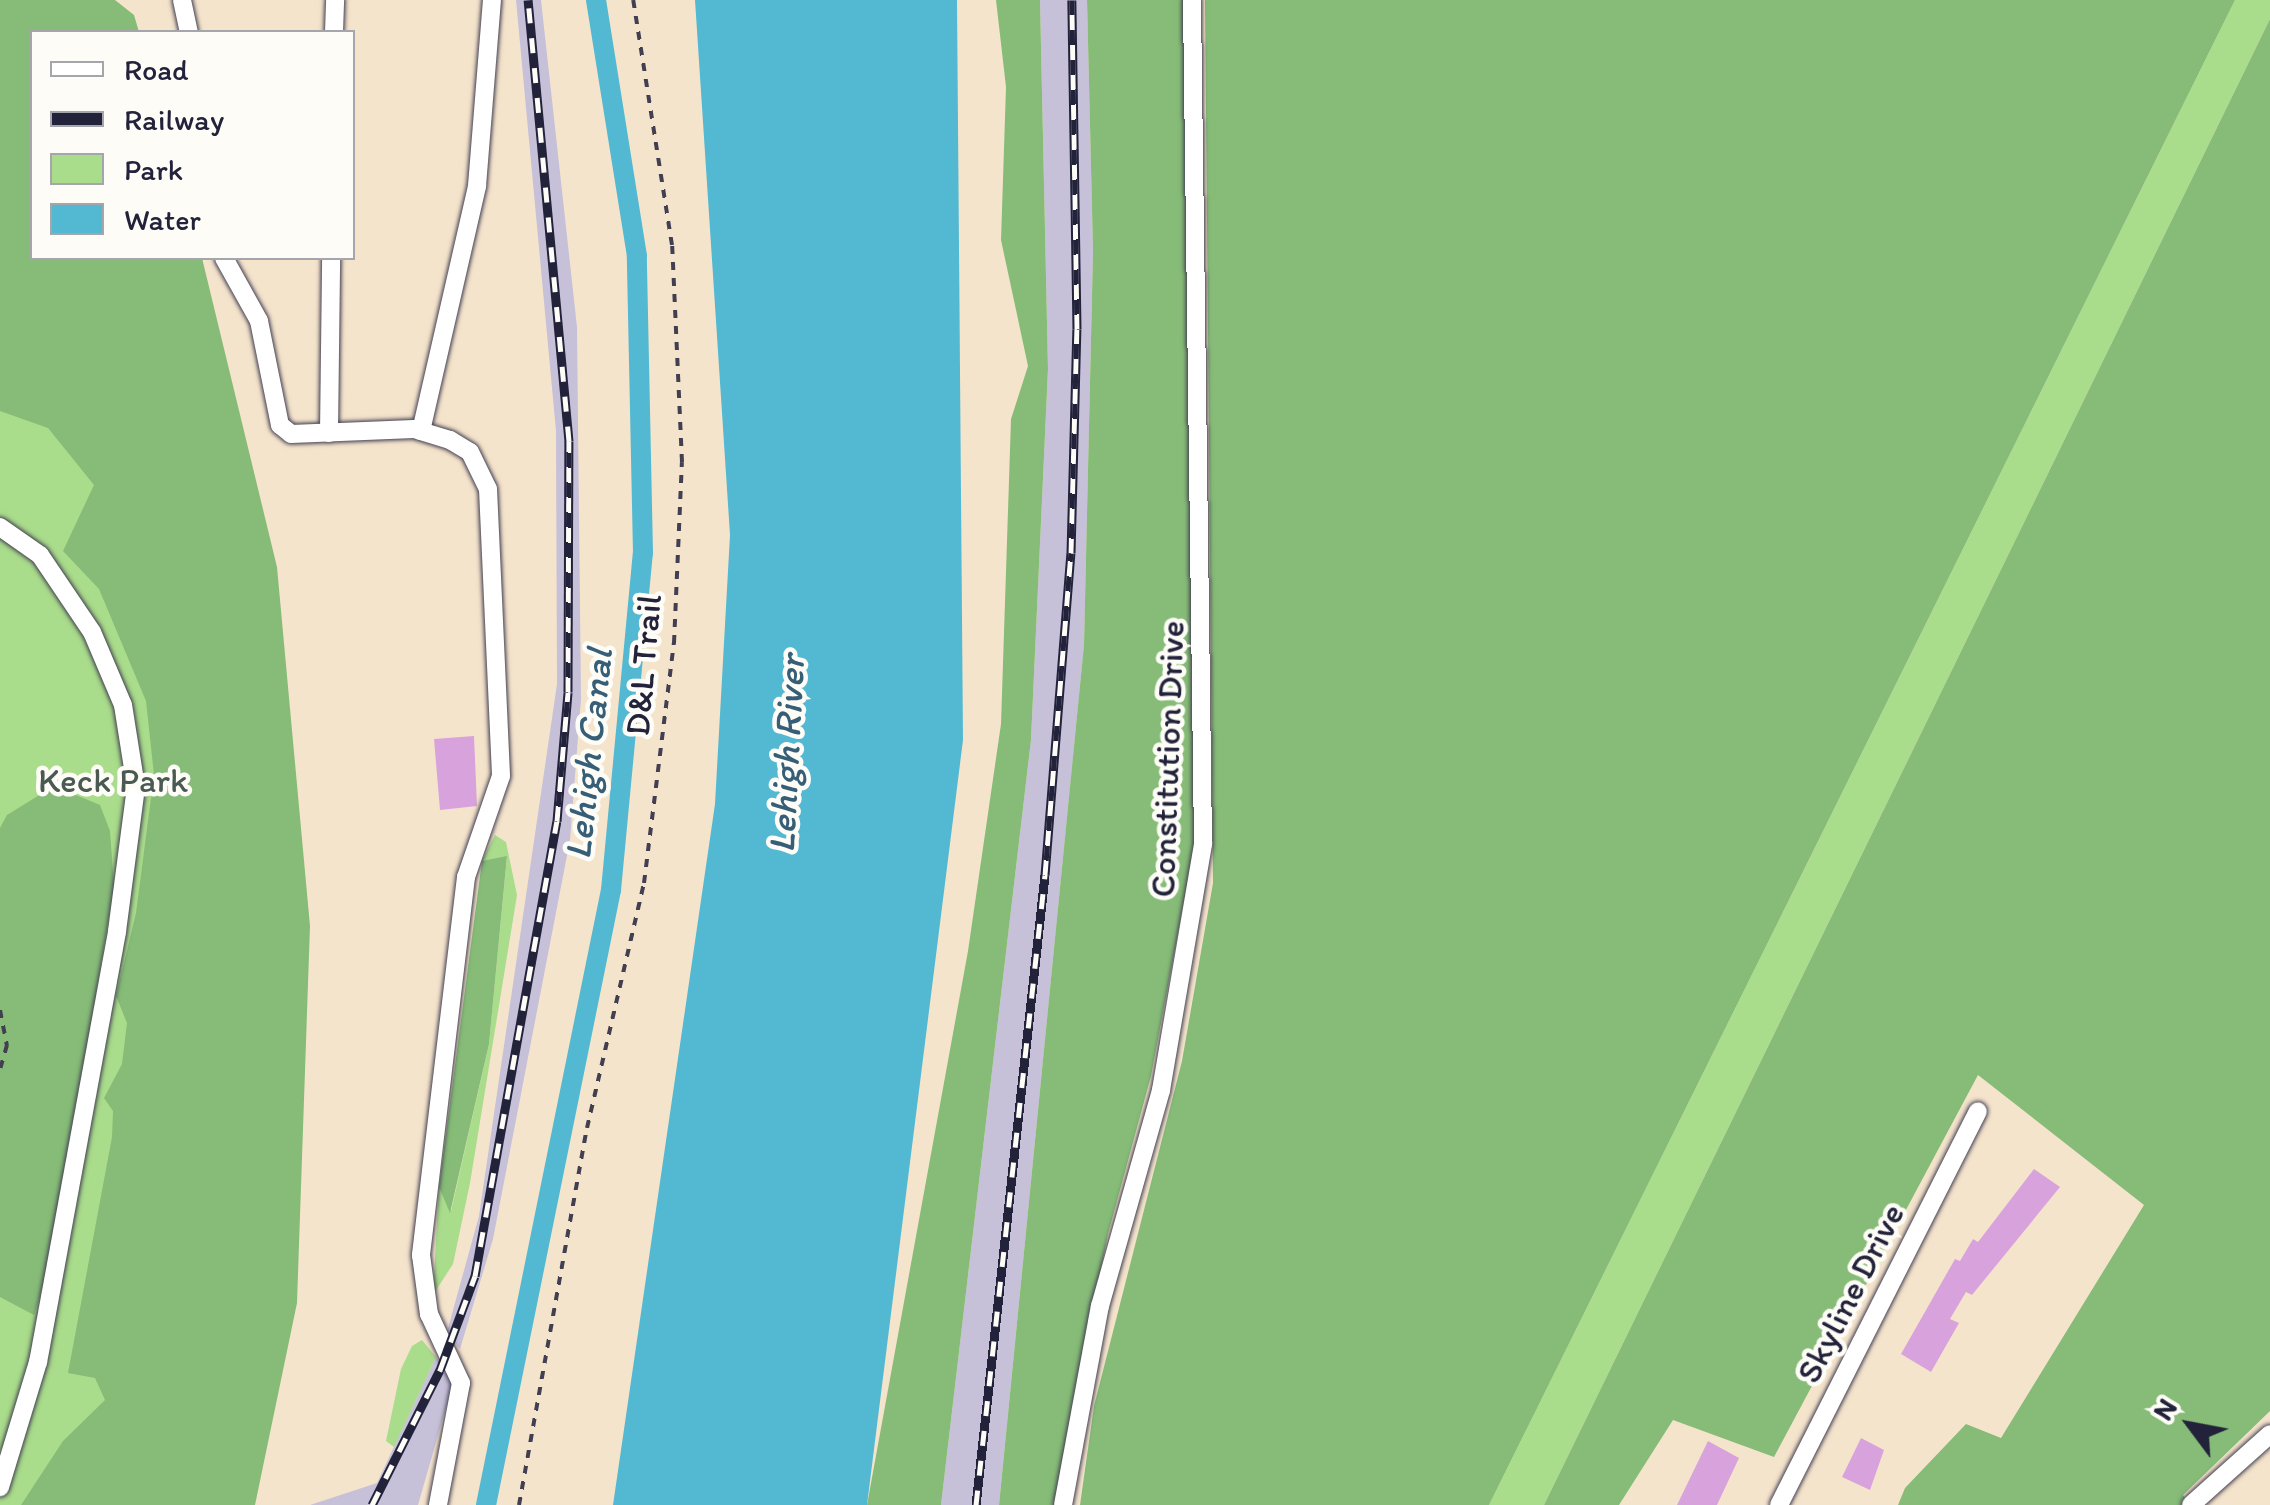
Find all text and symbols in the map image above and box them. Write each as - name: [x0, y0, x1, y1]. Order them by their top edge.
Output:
- legend: [30, 30, 355, 260]
- text: Road: [124, 51, 189, 88]
- text: Railway: [124, 101, 224, 138]
- text: Park: [124, 151, 183, 188]
- text: Water: [124, 201, 201, 238]
- street label: D&L Trail: [616, 594, 670, 736]
- street label: Constitution Drive: [1141, 620, 1193, 898]
- water label: Lehigh Canal: [555, 647, 623, 861]
- water label: Lehigh River: [759, 654, 815, 854]
- park label: Keck Park: [38, 759, 188, 801]
- street label: Skyline Drive: [1787, 1196, 1913, 1390]
- north arrow: [2140, 1375, 2240, 1475]
- text: N: [2145, 1392, 2184, 1426]

